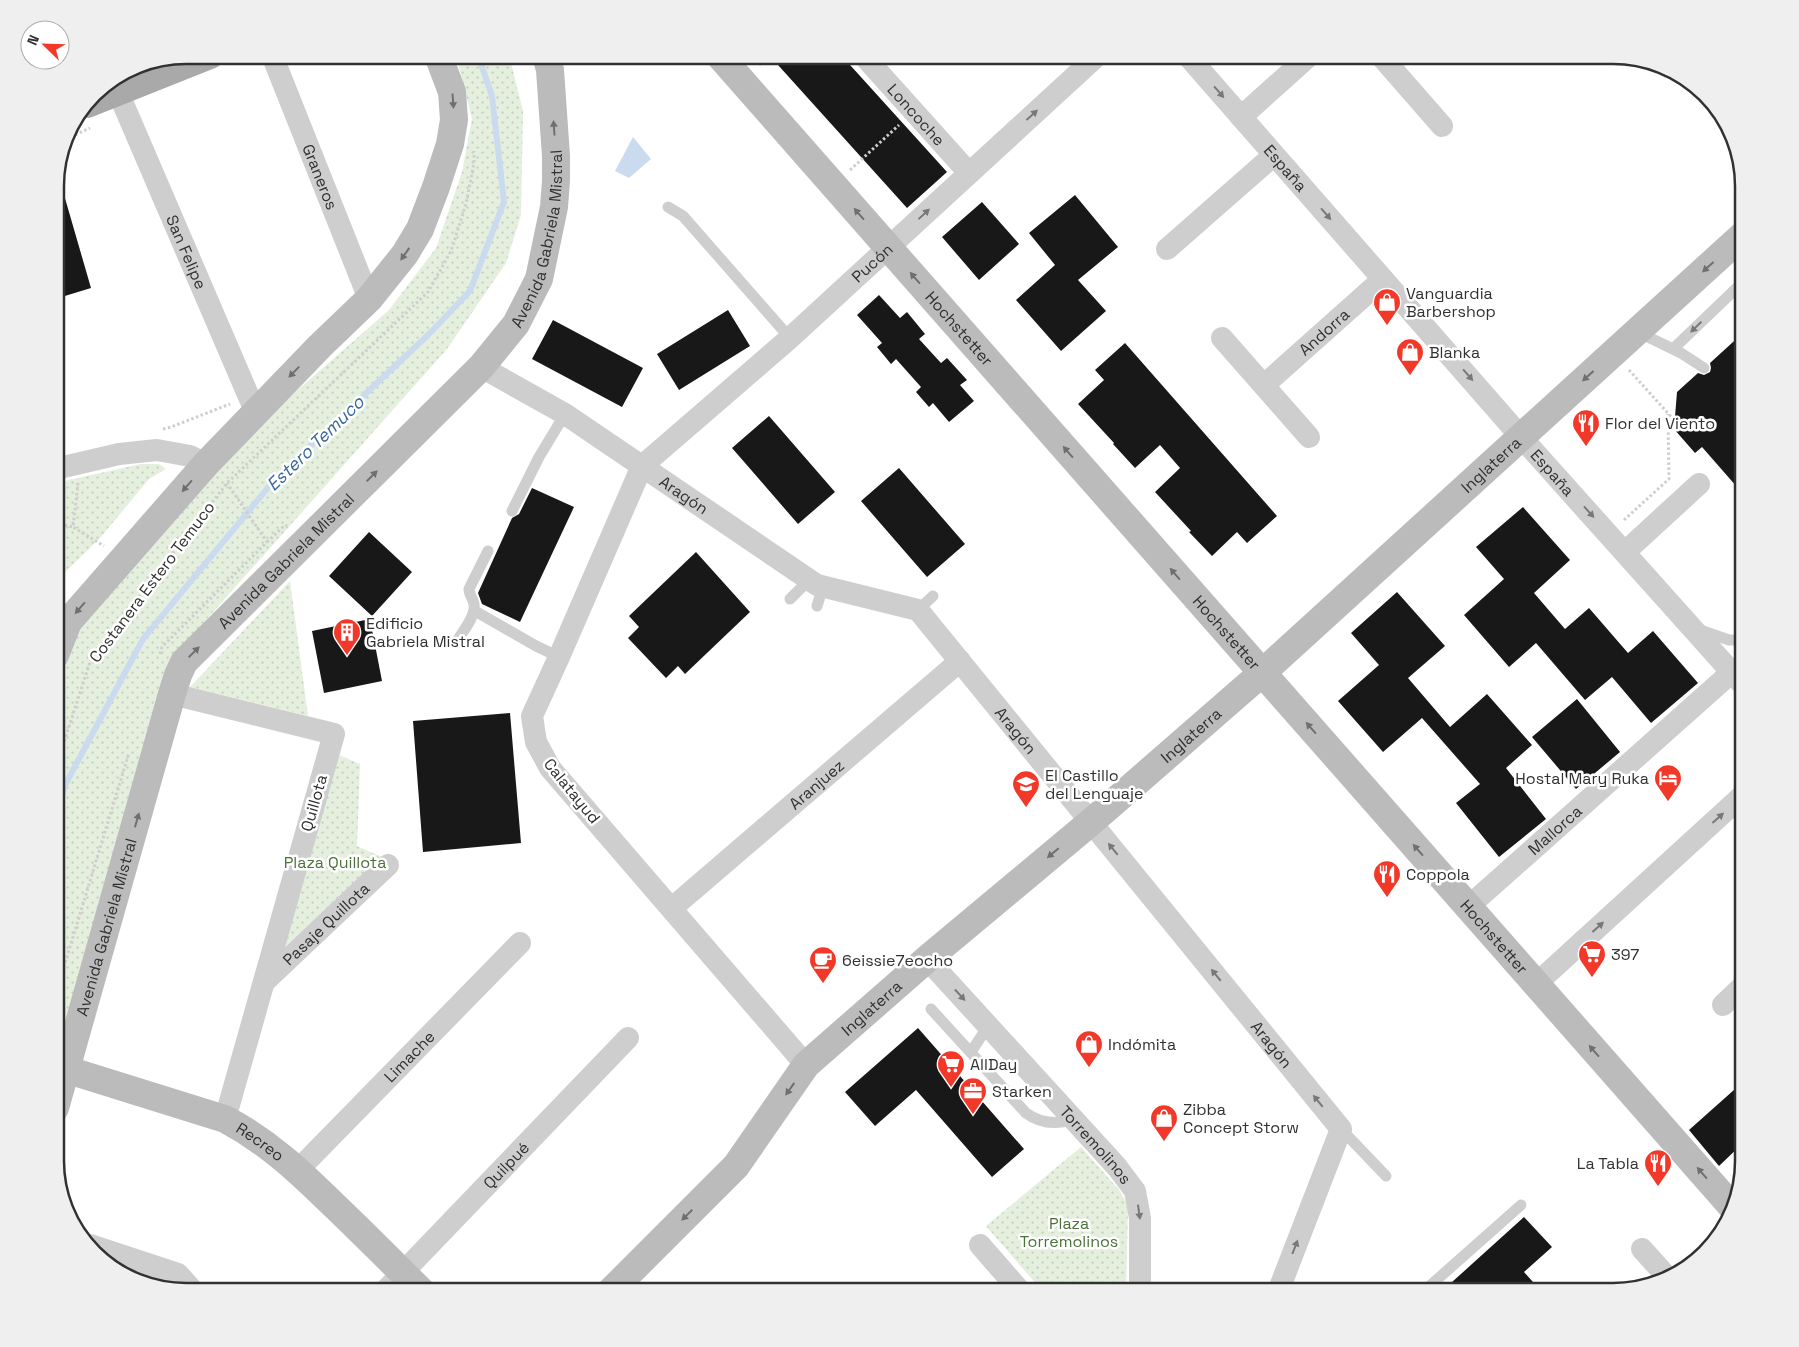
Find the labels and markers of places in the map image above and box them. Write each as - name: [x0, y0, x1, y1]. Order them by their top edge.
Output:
- place label: Vanguardia Barbershop: [1406, 283, 1496, 322]
- shop icon: Vanguardia Barbershop: [1372, 287, 1402, 326]
- shop icon: Blanka: [1395, 337, 1425, 376]
- place label: Blanka: [1429, 342, 1480, 363]
- restaurant icon: Flor del Viento: [1571, 408, 1601, 447]
- place label: Flor del Viento: [1605, 413, 1715, 434]
- place label: Edificio Gabriela Mistral: [366, 613, 485, 652]
- building icon: Edificio Gabriela Mistral: [332, 617, 362, 656]
- hotel icon: Hostal Mary Ruka: [1653, 763, 1683, 802]
- place label: El Castillo del Lenguaje: [1045, 765, 1143, 804]
- place label: Hostal Mary Ruka: [1515, 768, 1649, 789]
- school or university icon: El Castillo del Lenguaje: [1011, 769, 1041, 808]
- restaurant icon: Coppola: [1372, 859, 1402, 898]
- place label: Coppola: [1406, 864, 1470, 885]
- supermarket icon: 397: [1577, 939, 1607, 978]
- place label: 397: [1611, 944, 1639, 965]
- cafe icon: 6eissie7eocho: [808, 945, 838, 984]
- place label: 6eissie7eocho: [842, 950, 953, 971]
- shop icon: Indómita: [1074, 1029, 1104, 1068]
- place label: Indómita: [1108, 1034, 1176, 1055]
- supermarket icon: AllDay: [936, 1049, 966, 1088]
- place label: AllDay: [970, 1054, 1017, 1075]
- office icon: Starken: [958, 1076, 988, 1115]
- place label: Starken: [992, 1081, 1052, 1102]
- place label: Zibba Concept Storw: [1183, 1099, 1299, 1138]
- shop icon: Zibba Concept Storw: [1149, 1103, 1179, 1142]
- restaurant icon: La Tabla: [1643, 1148, 1673, 1187]
- place label: La Tabla: [1577, 1153, 1639, 1174]

